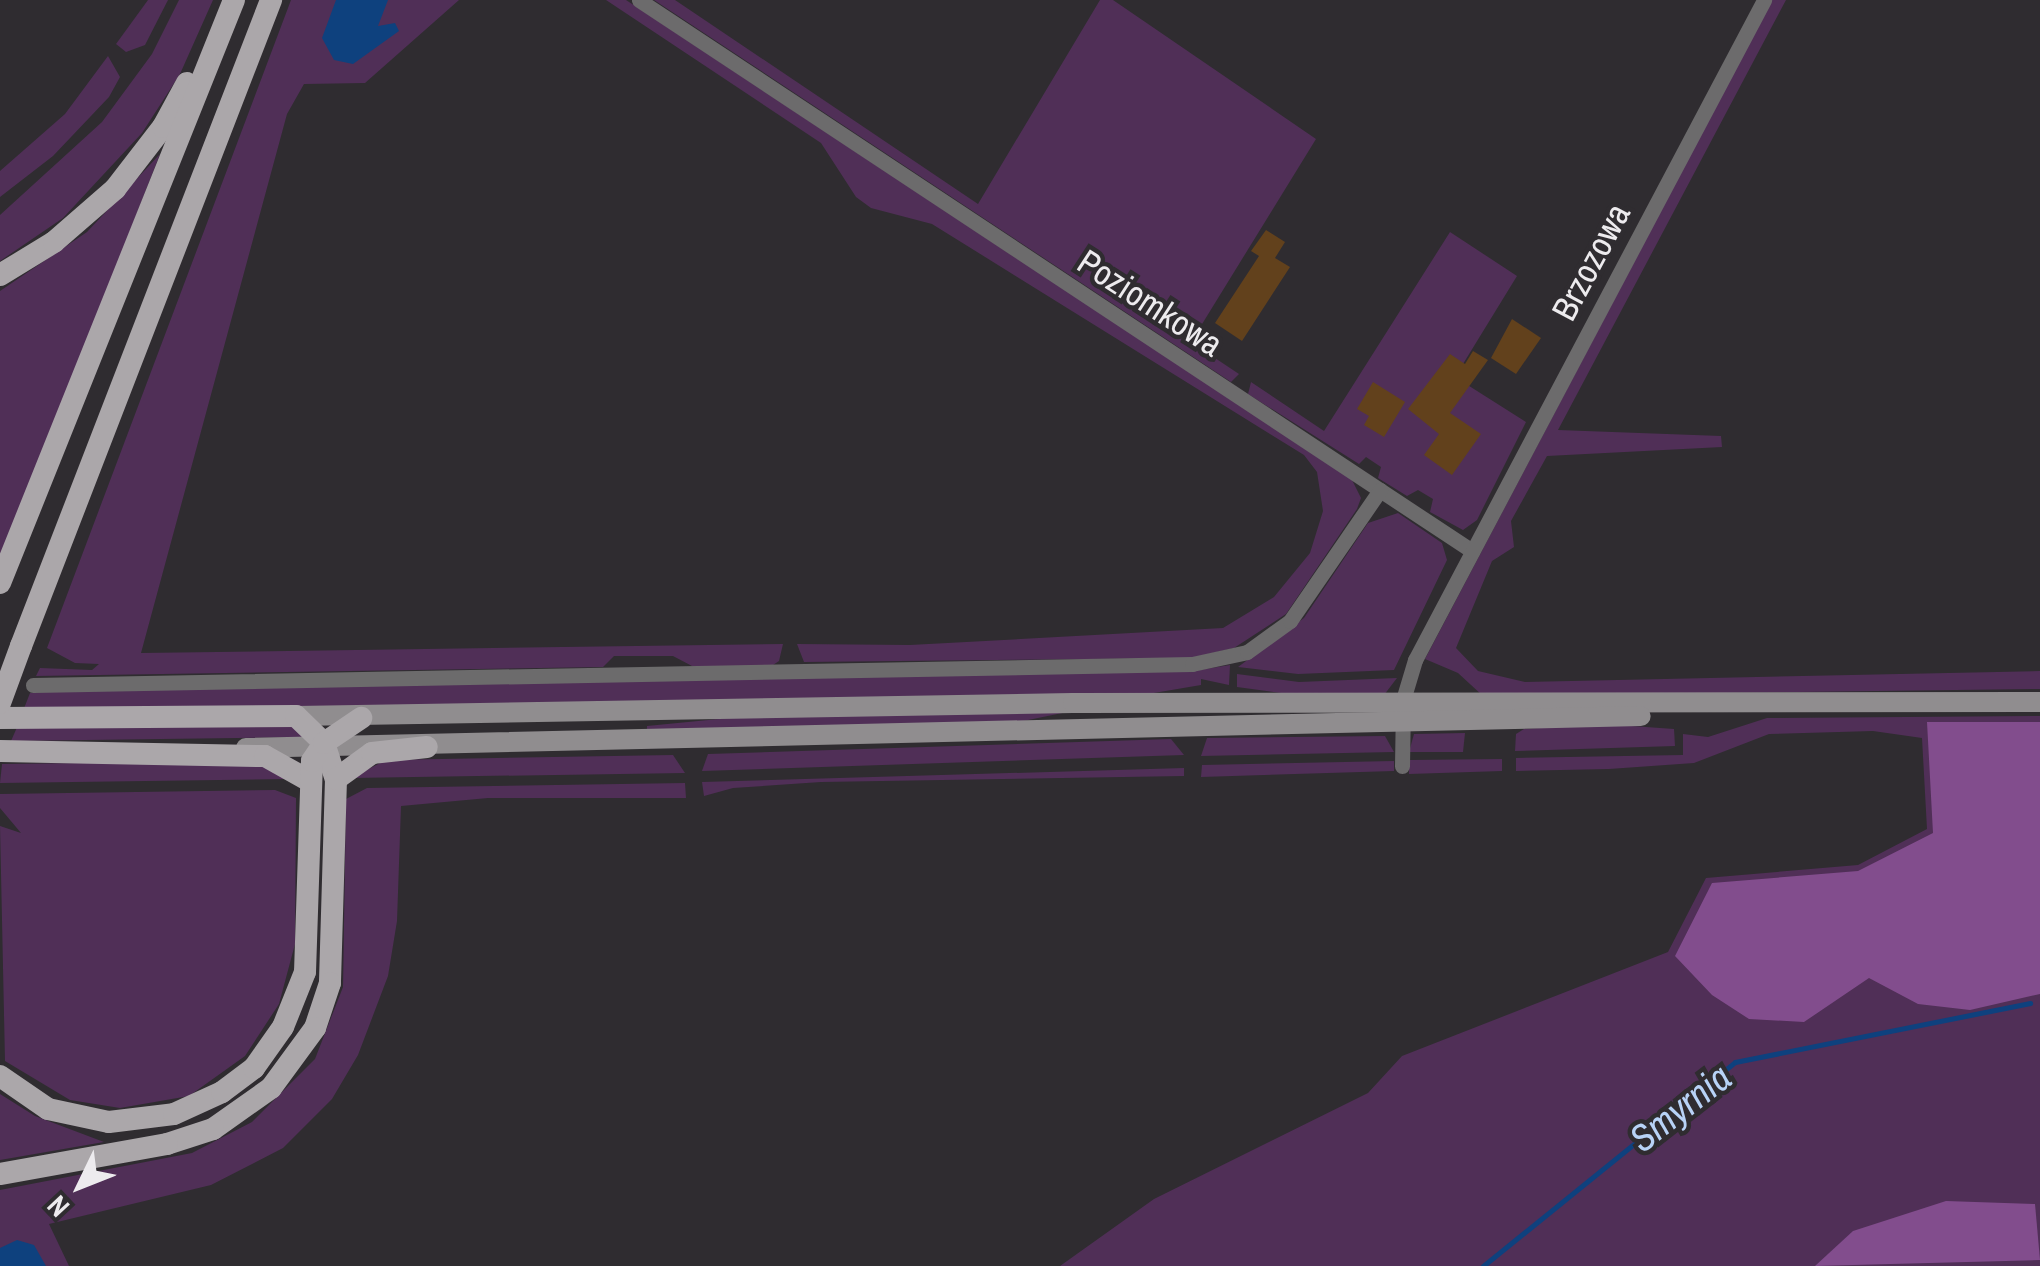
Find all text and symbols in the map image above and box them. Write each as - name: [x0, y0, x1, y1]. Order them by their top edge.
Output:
- street label: Brzozowa: [1543, 197, 1639, 327]
- street label: Poziomkowa: [1070, 241, 1230, 365]
- water label: Smyrnia: [1620, 1054, 1740, 1162]
- north arrow: [30, 1136, 130, 1236]
- text: N: [39, 1187, 78, 1225]

